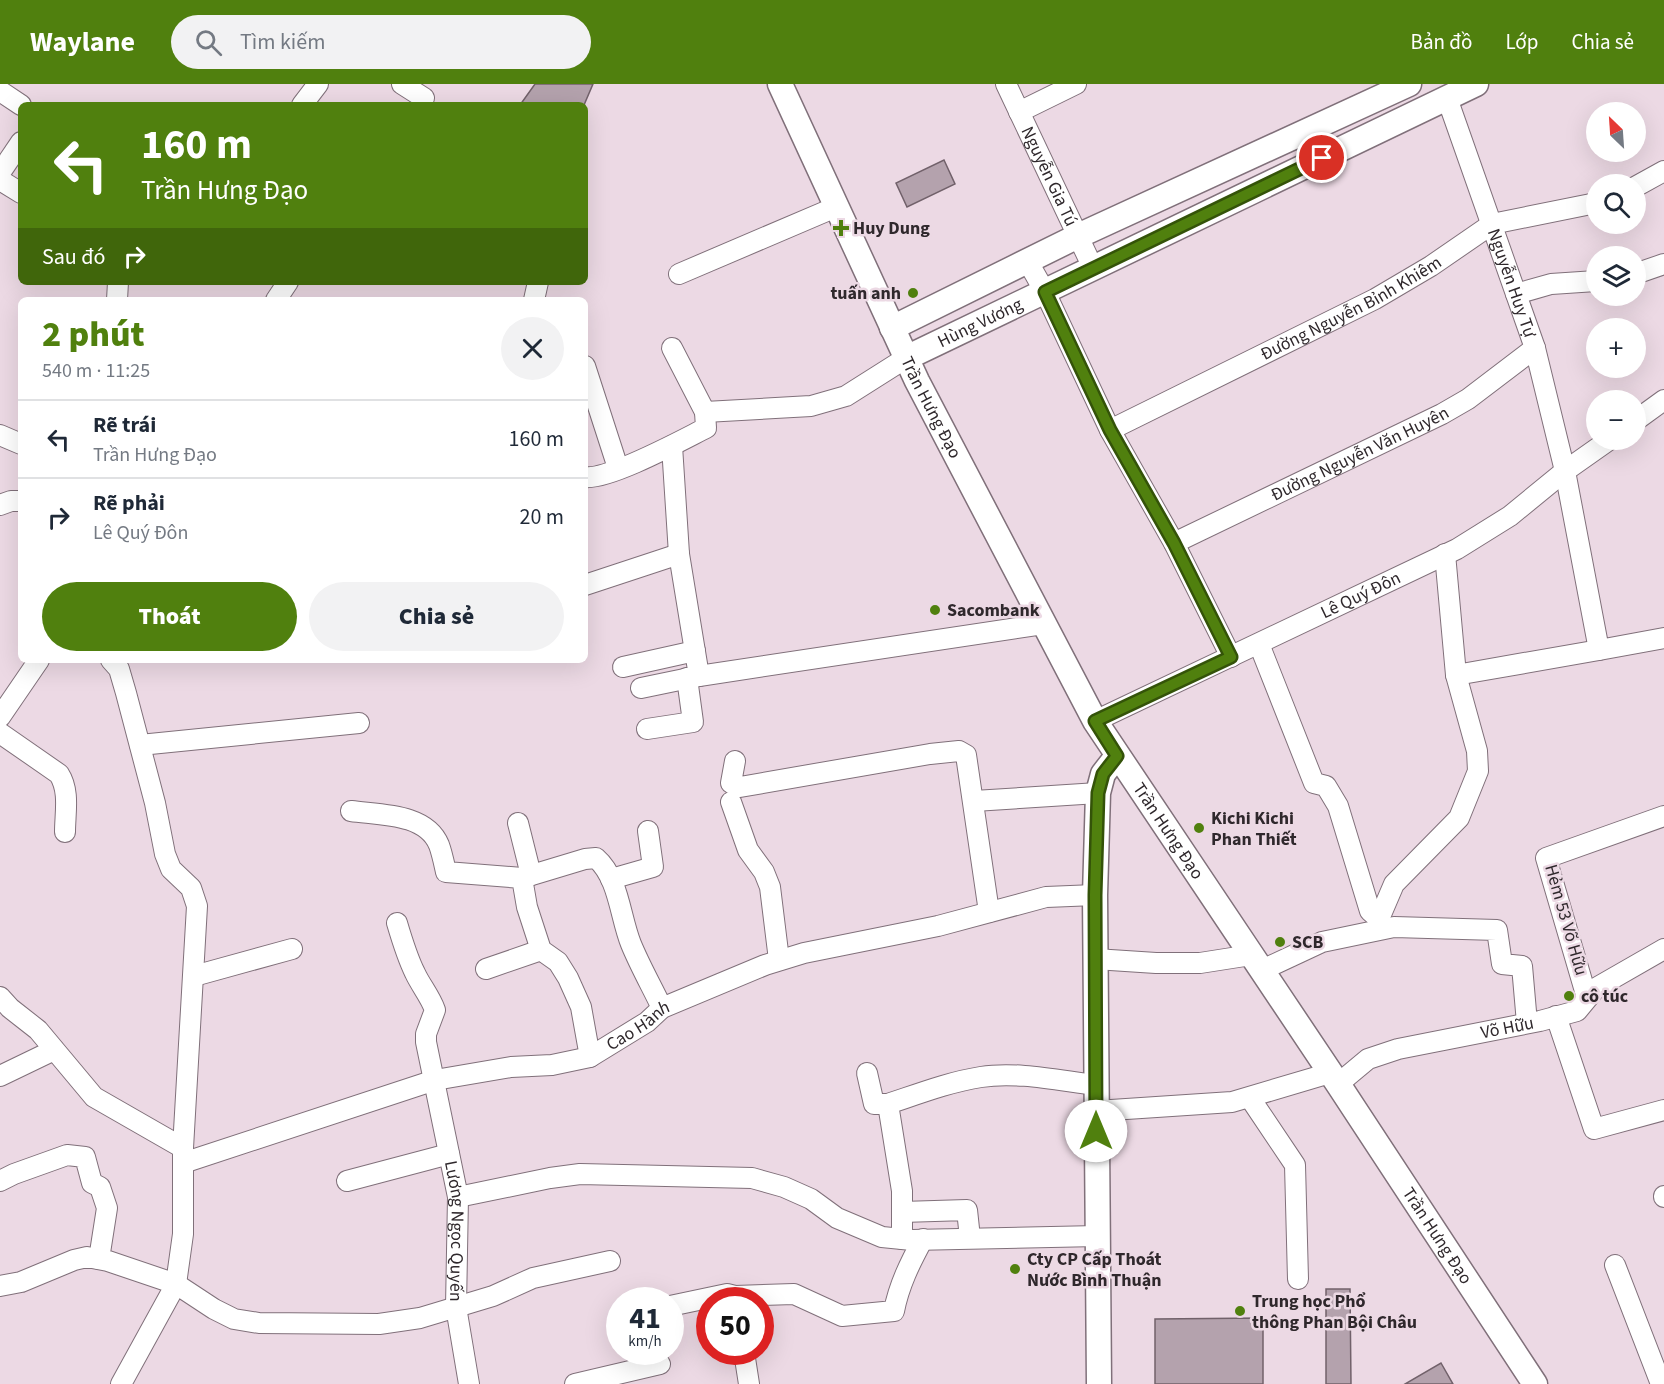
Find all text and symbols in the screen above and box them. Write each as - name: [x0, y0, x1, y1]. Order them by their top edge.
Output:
- search box: [171, 15, 591, 69]
- text: Waylane: [30, 22, 135, 62]
- icon: search: [192, 26, 225, 59]
- text: Tìm kiếm: [240, 26, 325, 58]
- text: Bản đồ: [1411, 27, 1472, 57]
- text: Lớp: [1505, 27, 1538, 57]
- text: Chia sẻ: [1571, 27, 1634, 57]
- north arrow: [1586, 102, 1646, 162]
- map controls: [1586, 102, 1646, 450]
- text: 160 m: [141, 115, 252, 175]
- street label: Nguyễn Gia Tú: [1015, 122, 1084, 230]
- icon: left: [42, 126, 120, 204]
- pin: [1296, 132, 1347, 183]
- icon: arrive: [1305, 141, 1338, 174]
- text: Trần Hưng Đạo: [141, 171, 308, 210]
- button: search: [1586, 174, 1646, 234]
- place label: Huy Dung: [853, 216, 930, 241]
- marker: Huy Dung: [834, 221, 848, 235]
- street label: Nguyễn Huy Tự: [1481, 225, 1543, 342]
- icon: right: [118, 240, 151, 273]
- text: Sau đó: [42, 241, 106, 273]
- button: layers: [1586, 246, 1646, 306]
- street label: Đường Nguyễn Bỉnh Khiêm: [1256, 250, 1447, 366]
- place label: tuấn anh: [830, 281, 901, 306]
- marker: tuấn anh: [906, 286, 920, 300]
- street label: Hùng Vương: [933, 291, 1026, 354]
- text: 2 phút: [42, 309, 145, 360]
- button: close: [501, 317, 564, 380]
- button: +: [1586, 318, 1646, 378]
- street label: Trần Hưng Đạo: [895, 352, 968, 463]
- text: 540 m · 11:25: [42, 357, 150, 385]
- button: −: [1586, 390, 1646, 450]
- street label: Đường Nguyễn Văn Huyên: [1266, 400, 1453, 507]
- text: Rẽ trái: [93, 409, 156, 441]
- icon: left: [42, 423, 75, 456]
- text: 160 m: [509, 423, 564, 455]
- text: Trần Hưng Đạo: [93, 441, 217, 469]
- text: Rẽ phải: [93, 487, 165, 519]
- icon: right: [42, 501, 75, 534]
- text: 20 m: [519, 501, 564, 533]
- text: Lê Quý Đôn: [93, 519, 188, 547]
- street label: Lê Quý Đôn: [1316, 565, 1405, 625]
- button: Thoát: [42, 582, 297, 651]
- button: Chia sẻ: [309, 582, 564, 651]
- place label: Sacombank: [947, 598, 1040, 623]
- marker: Sacombank: [928, 603, 942, 617]
- street label: Trần Hưng Đạo: [1127, 778, 1210, 884]
- place label: Kichi Kichi Phan Thiết: [1211, 806, 1297, 852]
- marker: Kichi Kichi Phan Thiết: [1192, 821, 1206, 835]
- street label: Hẻm 53 Võ Hữu: [1538, 862, 1594, 978]
- place label: SCB: [1292, 930, 1323, 955]
- marker: SCB: [1273, 935, 1287, 949]
- place label: cô túc: [1581, 984, 1629, 1009]
- marker: cô túc: [1562, 989, 1576, 1003]
- street label: Cao Hành: [601, 994, 673, 1057]
- street label: Võ Hữu: [1478, 1010, 1536, 1045]
- position arrow: [1064, 1099, 1128, 1163]
- street label: Lương Ngọc Quyến: [438, 1158, 470, 1302]
- street label: Trần Hưng Đạo: [1396, 1182, 1479, 1289]
- place label: Cty CP Cấp Thoát Nước Bình Thuận: [1027, 1247, 1162, 1293]
- marker: Cty CP Cấp Thoát Nước Bình Thuận: [1008, 1262, 1022, 1276]
- speed limit sign: 50: [696, 1287, 774, 1365]
- place label: Trung học Phổ thông Phan Bội Châu: [1252, 1289, 1417, 1335]
- text: 41: [629, 1297, 661, 1340]
- marker: Trung học Phổ thông Phan Bội Châu: [1233, 1304, 1247, 1318]
- text: km/h: [628, 1331, 662, 1352]

